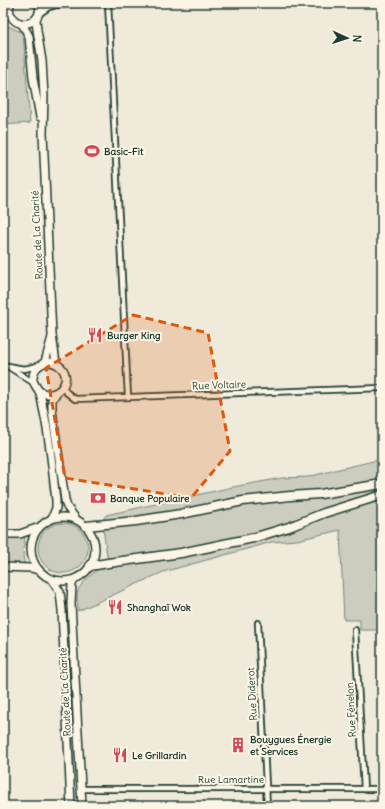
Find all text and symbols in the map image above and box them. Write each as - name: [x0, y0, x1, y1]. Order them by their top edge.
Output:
- north arrow: [327, 18, 367, 58]
- text: N: [350, 34, 364, 43]
- sports icon: Basic-Fit: [83, 142, 101, 160]
- place label: Basic-Fit: [104, 145, 144, 158]
- street label: Route de La Charité: [28, 190, 46, 280]
- restaurant icon: Burger King: [86, 326, 104, 344]
- place label: Burger King: [107, 329, 161, 342]
- street label: Rue Voltaire: [192, 378, 246, 392]
- bank icon: Banque Populaire: [89, 489, 107, 507]
- place label: Banque Populaire: [110, 492, 190, 505]
- restaurant icon: Shanghaï Wok: [106, 598, 124, 616]
- place label: Shanghaï Wok: [127, 601, 191, 614]
- street label: Route de La Charité: [56, 647, 74, 737]
- street label: Rue Diderot: [244, 666, 260, 721]
- street label: Rue Fénelon: [343, 682, 359, 738]
- place label: Bouygues Énergie et Services: [250, 733, 332, 758]
- building icon: Bouygues Énergie et Services: [229, 736, 247, 754]
- restaurant icon: Le Grillardin: [111, 746, 129, 764]
- place label: Le Grillardin: [132, 749, 187, 762]
- street label: Rue Lamartine: [198, 773, 264, 786]

